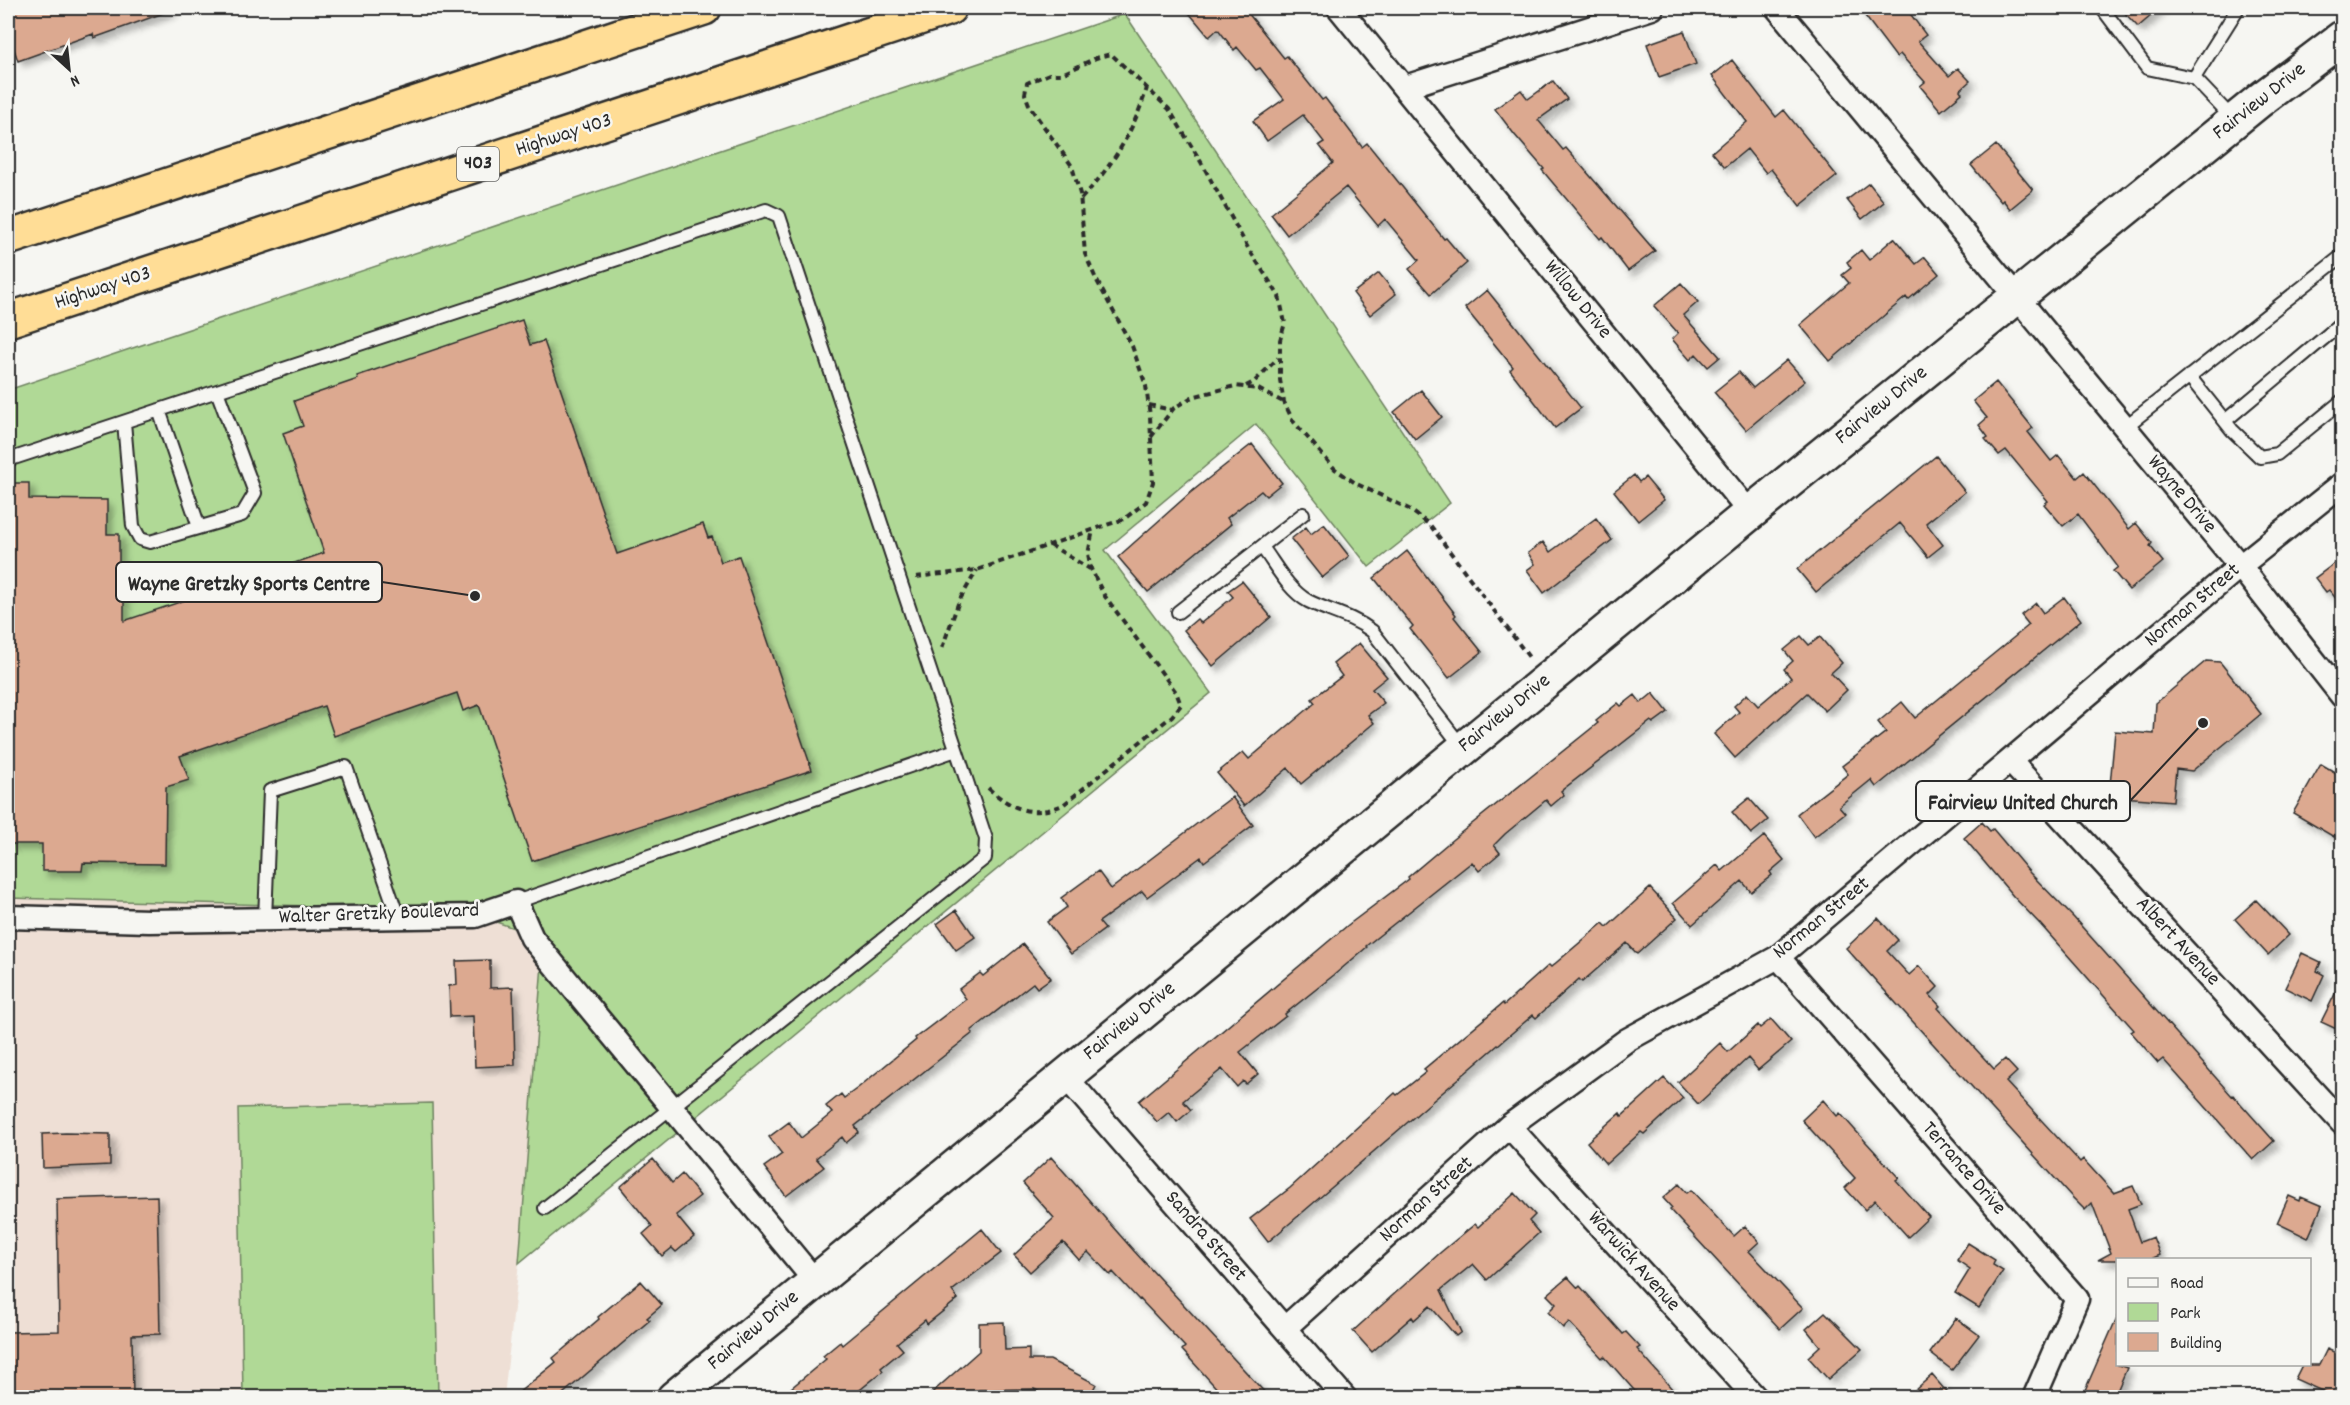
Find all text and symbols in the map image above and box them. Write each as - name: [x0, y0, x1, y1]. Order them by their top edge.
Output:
- north arrow: [39, 39, 99, 99]
- street label: Fairview Drive: [2207, 56, 2313, 148]
- text: N: [66, 68, 83, 92]
- street label: Highway 403: [512, 106, 616, 166]
- road number: 403: [457, 147, 499, 181]
- street label: Willow Drive: [1536, 254, 1618, 346]
- street label: Highway 403: [51, 259, 155, 319]
- street label: Fairview Drive: [1829, 359, 1935, 453]
- street label: Wayne Drive: [2139, 449, 2223, 541]
- street label: Norman Street: [2138, 557, 2248, 655]
- callout: Wayne Gretzky Sports Centre: [116, 562, 382, 602]
- text: Wayne Gretzky Sports Centre: [128, 570, 370, 601]
- street label: Fairview Drive: [1452, 667, 1558, 761]
- callout: Fairview United Church: [1916, 781, 2130, 821]
- text: Fairview United Church: [1928, 789, 2118, 820]
- street label: Norman Street: [1767, 870, 1877, 968]
- street label: Albert Avenue: [2128, 891, 2226, 993]
- street label: Walter Gretzky Boulevard: [278, 897, 480, 933]
- street label: Fairview Drive: [1077, 975, 1183, 1069]
- street label: Terrance Drive: [1914, 1115, 2012, 1223]
- street label: Norman Street: [1373, 1149, 1481, 1250]
- street label: Sandra Street: [1157, 1185, 1253, 1289]
- street label: Warwick Avenue: [1580, 1205, 1686, 1319]
- legend: [2116, 1258, 2311, 1366]
- text: Road: [2170, 1272, 2204, 1297]
- street label: Fairview Drive: [702, 1284, 806, 1378]
- text: Park: [2170, 1302, 2201, 1327]
- text: Building: [2170, 1332, 2222, 1357]

